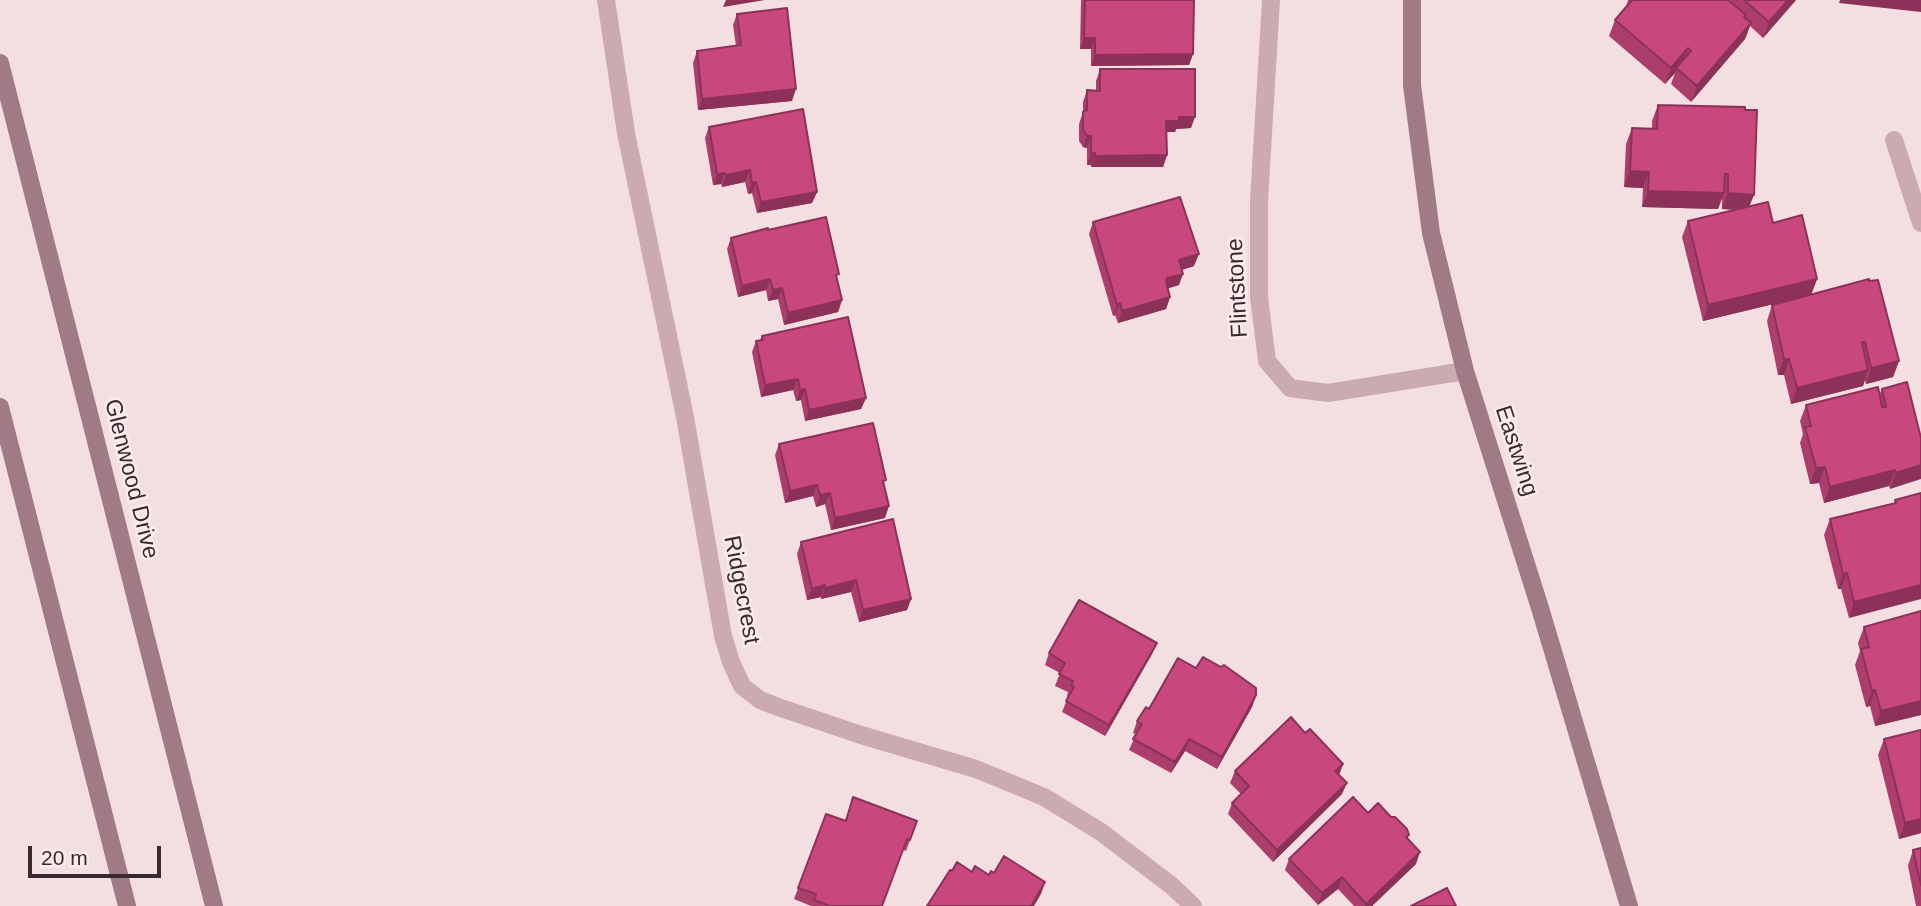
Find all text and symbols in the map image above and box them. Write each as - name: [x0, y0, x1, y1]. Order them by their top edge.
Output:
- street label: Flintstone: [1222, 237, 1254, 339]
- street label: Glenwood Drive: [98, 396, 164, 562]
- street label: Eastwing: [1488, 402, 1544, 500]
- street label: Ridgecrest: [717, 533, 765, 647]
- scale bar: [32, 832, 164, 876]
- text: 20 m: [41, 846, 88, 869]

